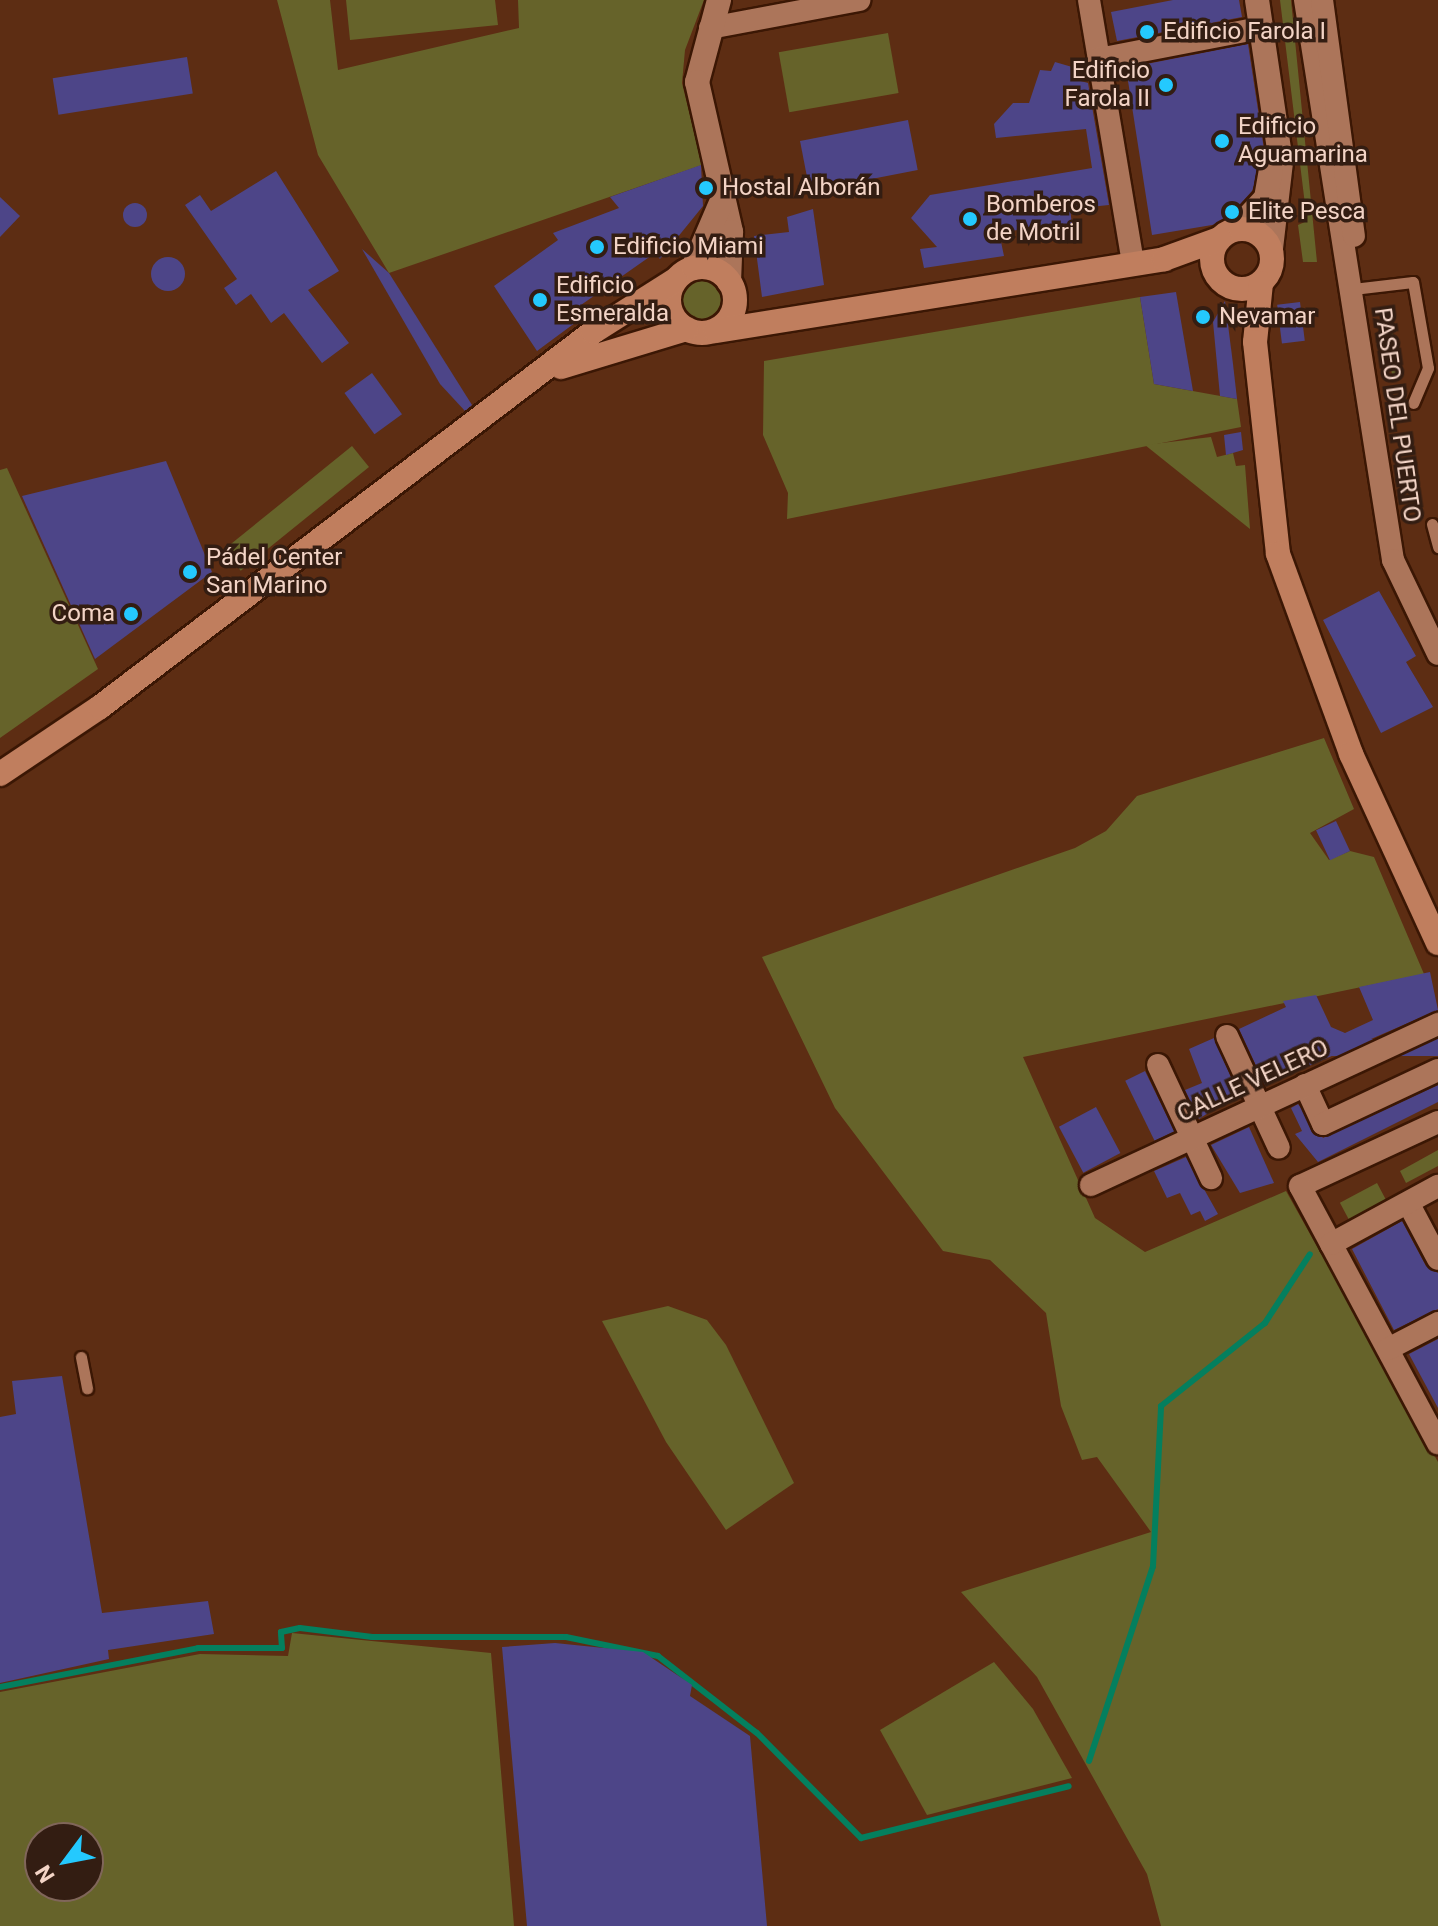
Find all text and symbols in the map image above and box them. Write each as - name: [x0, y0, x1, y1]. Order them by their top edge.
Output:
- place label: Edificio Farola I: [1163, 18, 1326, 46]
- marker: Edificio Farola I: [1138, 23, 1156, 41]
- place label: Edificio Farola II: [1065, 57, 1150, 113]
- marker: Edificio Farola II: [1157, 76, 1175, 94]
- place label: Edificio Aguamarina: [1238, 113, 1368, 169]
- marker: Edificio Aguamarina: [1213, 132, 1231, 150]
- place label: Hostal Alborán: [722, 174, 881, 202]
- marker: Hostal Alborán: [697, 179, 715, 197]
- place label: Bomberos de Motril: [986, 191, 1096, 247]
- place label: Elite Pesca: [1248, 198, 1366, 226]
- marker: Elite Pesca: [1223, 203, 1241, 221]
- marker: Bomberos de Motril: [961, 210, 979, 228]
- place label: Edificio Miami: [613, 233, 764, 261]
- marker: Edificio Miami: [588, 238, 606, 256]
- place label: Edificio Esmeralda: [556, 272, 669, 328]
- marker: Edificio Esmeralda: [531, 291, 549, 309]
- place label: Nevamar: [1219, 303, 1315, 331]
- street label: PASEO DEL PUERTO: [1368, 306, 1426, 524]
- marker: Nevamar: [1194, 308, 1212, 326]
- place label: Pádel Center San Marino: [206, 544, 342, 600]
- marker: Pádel Center San Marino: [181, 563, 199, 581]
- place label: Coma: [52, 600, 115, 628]
- marker: Coma: [122, 605, 140, 623]
- street label: CALLE VELERO: [1173, 1033, 1333, 1129]
- north arrow: [24, 1822, 104, 1902]
- text: N: [30, 1861, 60, 1887]

